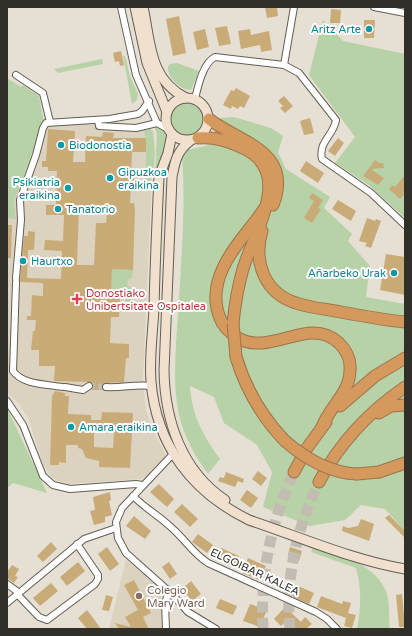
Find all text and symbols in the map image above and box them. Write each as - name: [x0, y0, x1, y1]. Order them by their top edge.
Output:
- place label: Aritz Arte: [311, 23, 361, 36]
- marker: Aritz Arte: [364, 24, 374, 34]
- place label: Biodonostia: [69, 139, 131, 152]
- marker: Biodonostia: [56, 140, 66, 150]
- place label: Gipuzkoa eraikina: [118, 166, 167, 192]
- marker: Gipuzkoa eraikina: [105, 173, 115, 183]
- place label: Psikiatria eraikina: [13, 176, 60, 202]
- marker: Psikiatria eraikina: [63, 183, 73, 193]
- place label: Tanatorio: [66, 203, 116, 216]
- marker: Tanatorio: [53, 204, 63, 214]
- place label: Haurtxo: [31, 255, 73, 268]
- marker: Haurtxo: [18, 256, 28, 266]
- place label: Añarbeko Urak: [308, 267, 386, 280]
- marker: Añarbeko Urak: [389, 268, 399, 278]
- place label: Donostiako Unibertsitate Ospitalea: [86, 287, 206, 313]
- marker: Donostiako Unibertsitate Ospitalea: [71, 293, 83, 305]
- place label: Amara eraikina: [79, 421, 158, 434]
- marker: Amara eraikina: [66, 422, 76, 432]
- street label: ELGOIBAR KALEA: [208, 546, 302, 598]
- place label: Colegio Mary Ward: [147, 584, 205, 610]
- marker: Colegio Mary Ward: [134, 591, 144, 601]

